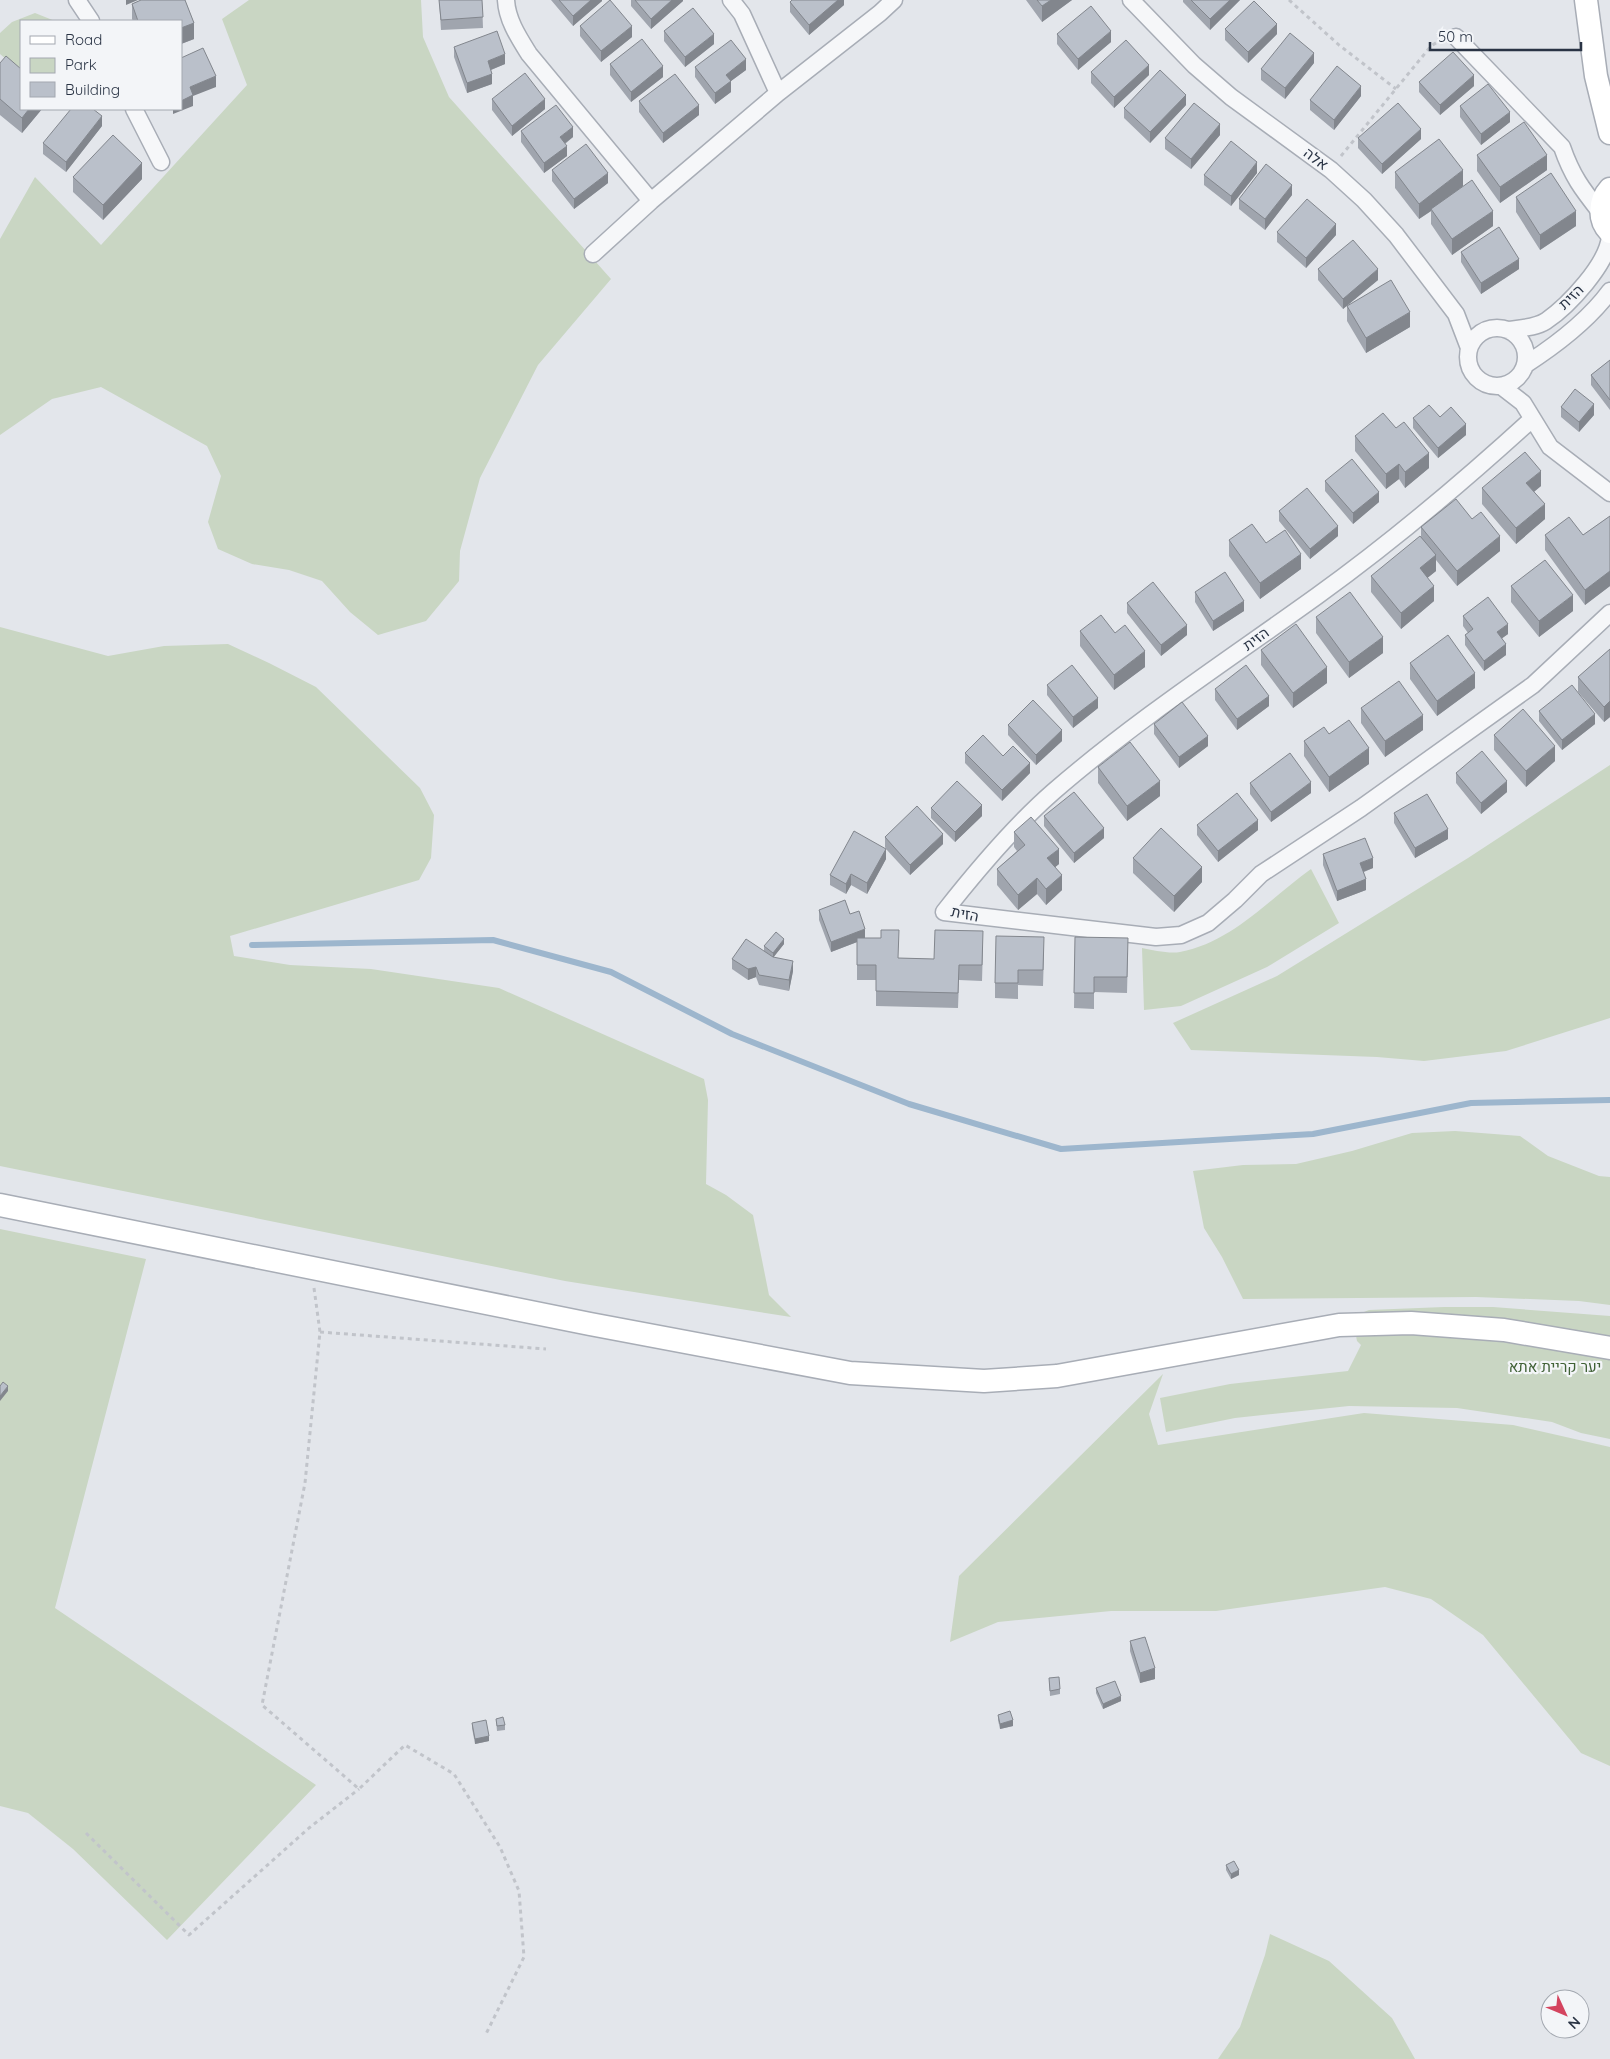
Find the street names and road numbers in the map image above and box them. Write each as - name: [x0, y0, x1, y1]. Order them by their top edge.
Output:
- street label: אלה: [1300, 143, 1332, 174]
- street label: הזית: [1554, 280, 1587, 313]
- street label: הזית: [1239, 623, 1273, 654]
- street label: הזית: [949, 901, 981, 926]

